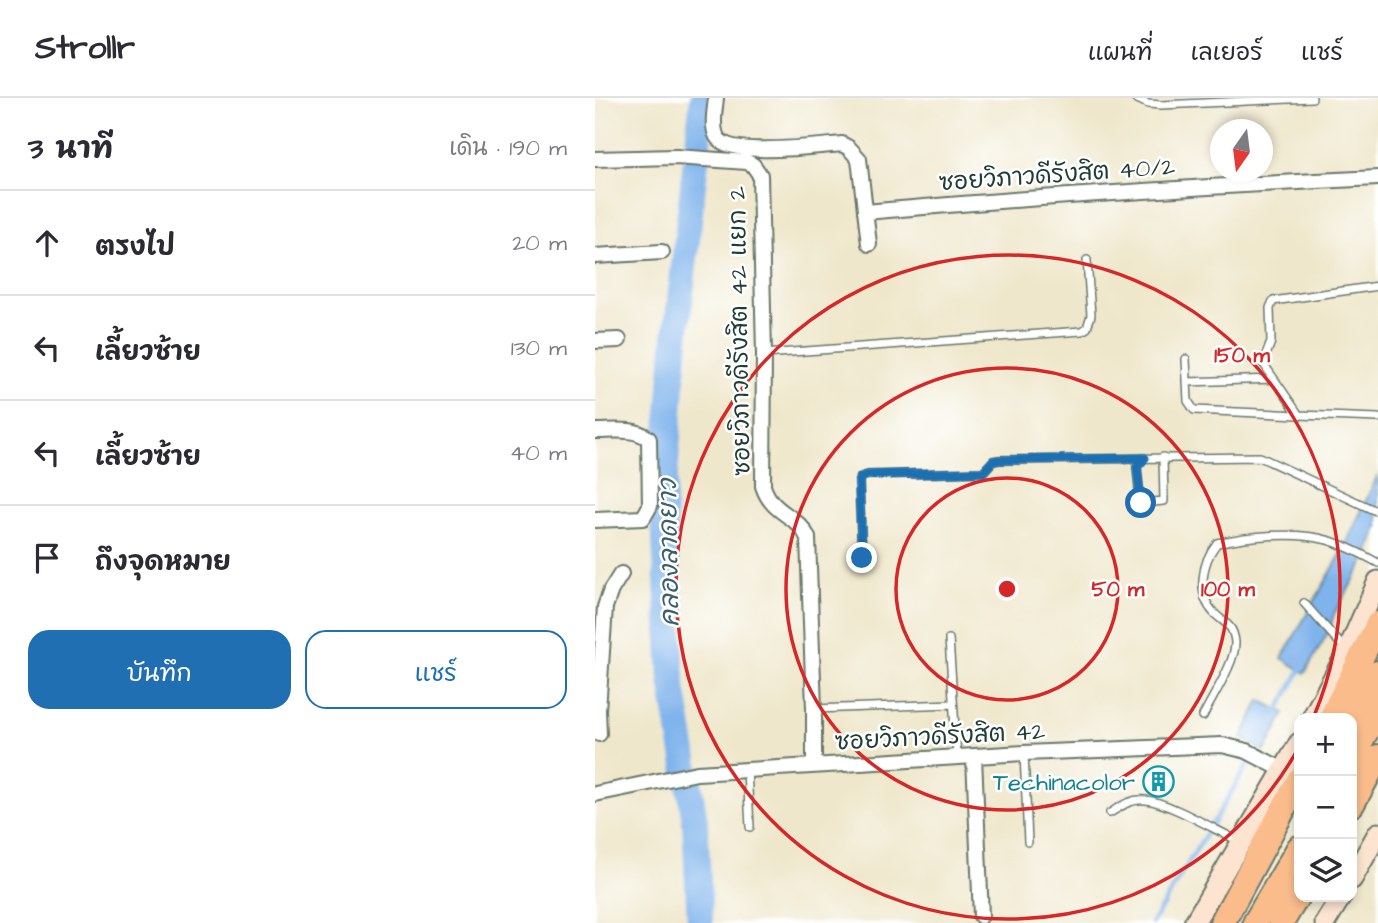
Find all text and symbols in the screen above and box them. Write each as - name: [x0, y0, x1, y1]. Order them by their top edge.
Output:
- text: Strollr: [35, 25, 135, 71]
- text: แผนที่: [1088, 36, 1153, 70]
- text: เลเยอร์: [1191, 36, 1263, 70]
- text: แชร์: [1301, 36, 1343, 70]
- north arrow: [1210, 119, 1273, 182]
- text: 3 นาที: [28, 128, 113, 170]
- text: เดิน · 190 m: [449, 132, 567, 164]
- street label: ซอยวิภาวดีรังสิต 40/2: [938, 150, 1177, 200]
- street label: ซอยวิภาวดีรังสิต 42 แยก 2: [720, 185, 760, 476]
- icon: ahead: [28, 224, 66, 262]
- text: 20 m: [512, 227, 567, 259]
- text: ตรงไป: [95, 229, 175, 265]
- icon: left: [28, 329, 66, 367]
- text: 130 m: [511, 332, 567, 364]
- text: เลี้ยวซ้าย: [95, 334, 201, 370]
- text: 150 m: [1214, 341, 1270, 370]
- icon: left: [28, 434, 66, 472]
- text: 40 m: [510, 437, 567, 469]
- text: เลี้ยวซ้าย: [95, 439, 201, 475]
- water label: คลองลาดยาว: [650, 477, 688, 627]
- route start: [1125, 487, 1156, 518]
- icon: arrive: [28, 539, 66, 577]
- route end: [846, 542, 877, 573]
- text: ถึงจุดหมาย: [95, 544, 231, 580]
- text: 50 m: [1092, 575, 1145, 604]
- text: 100 m: [1201, 575, 1256, 604]
- centre of rings: [995, 577, 1019, 601]
- button: บันทึก: [28, 630, 291, 709]
- button: แชร์: [305, 630, 567, 709]
- map controls: [1294, 713, 1357, 902]
- button: +: [1294, 713, 1357, 776]
- street label: ซอยวิภาวดีรังสิต 42: [834, 714, 1046, 759]
- building icon: Techinacolor: [1141, 765, 1175, 799]
- place label: Techinacolor: [993, 766, 1135, 800]
- button: −: [1294, 776, 1357, 839]
- button: layers: [1294, 839, 1357, 902]

